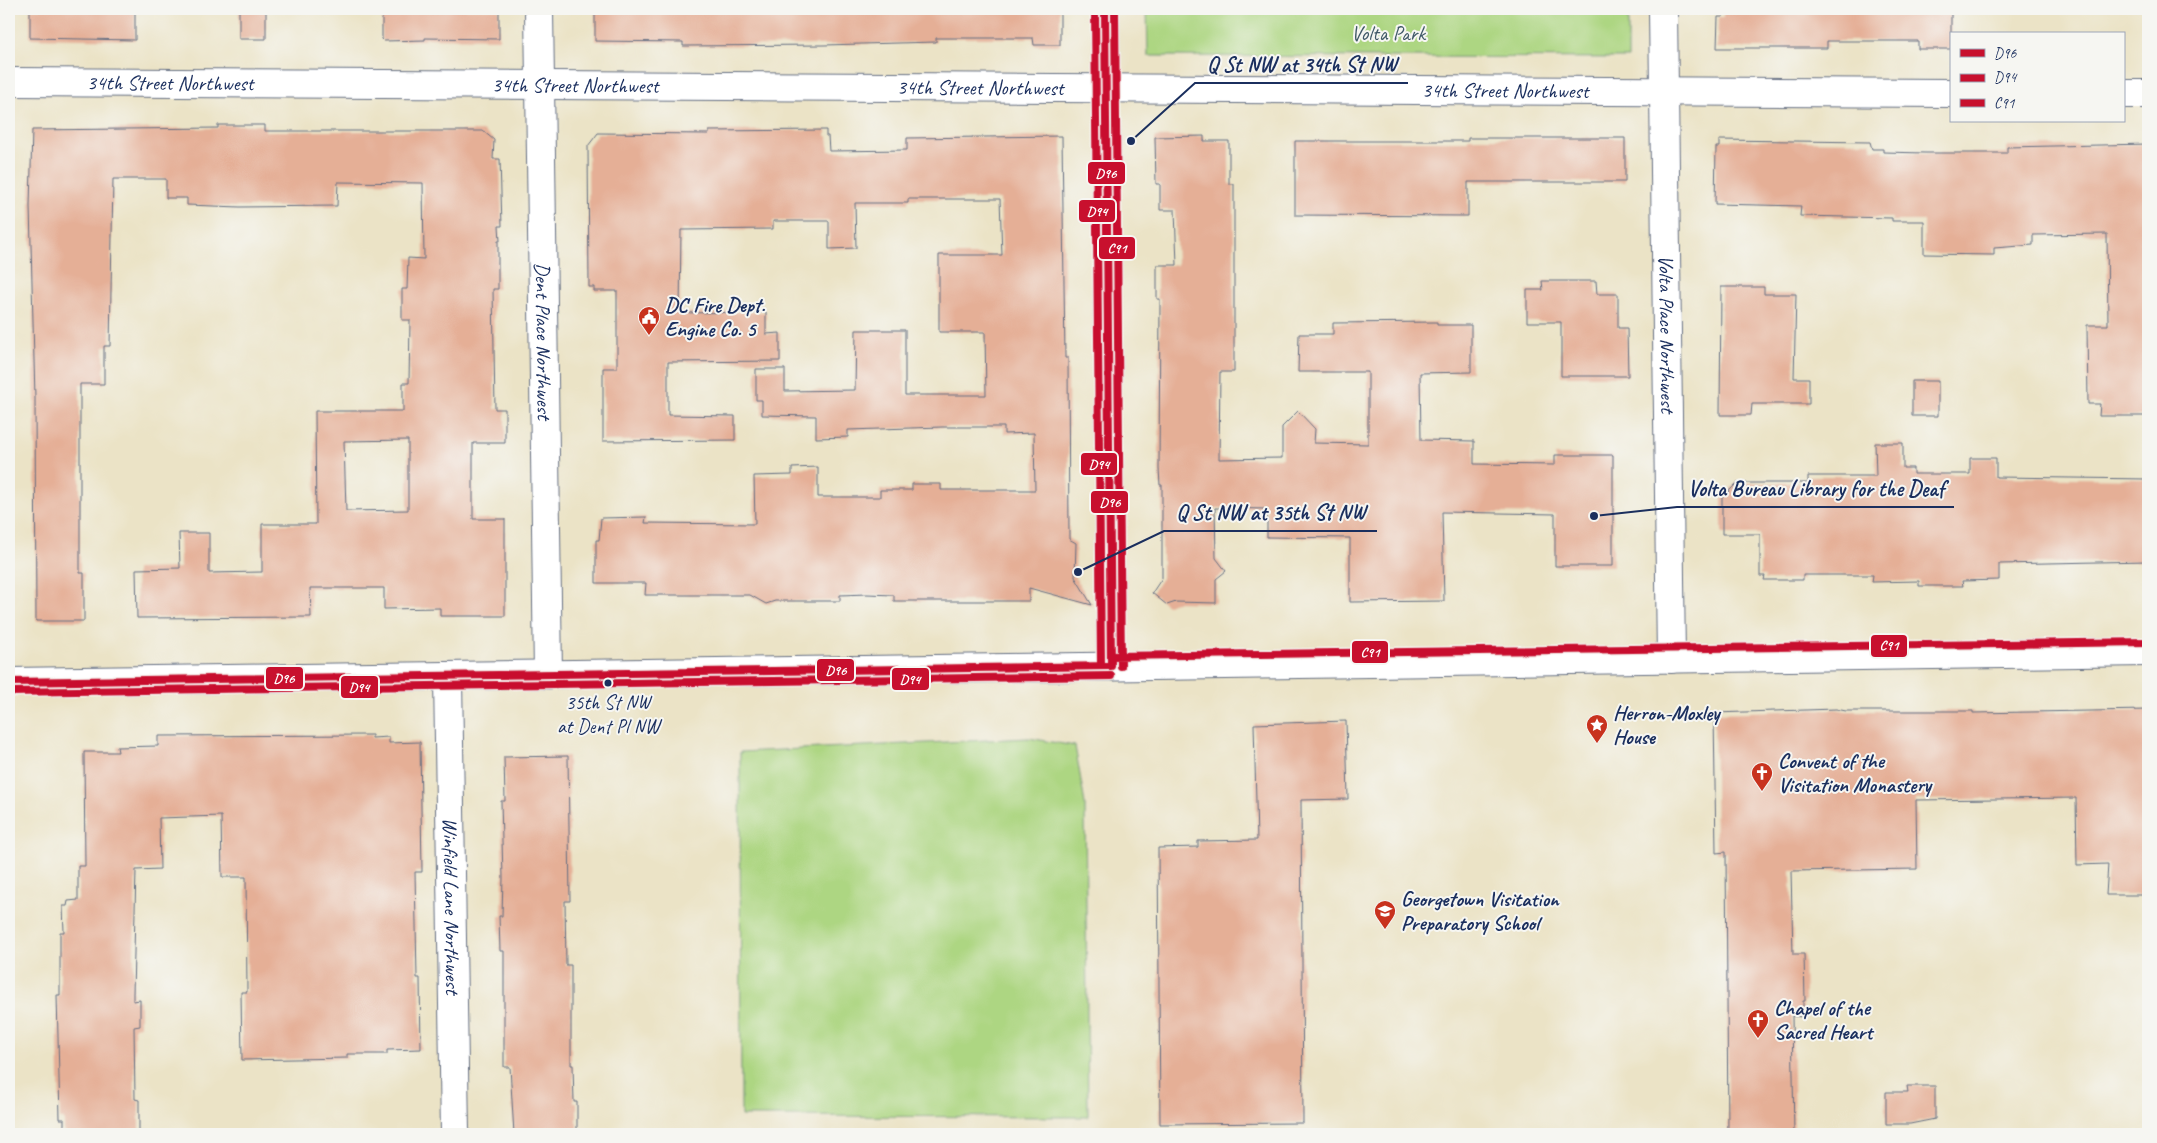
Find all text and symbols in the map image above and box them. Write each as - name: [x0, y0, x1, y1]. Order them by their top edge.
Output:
- park label: Volta Park: [1351, 20, 1427, 46]
- legend: [1950, 32, 2124, 122]
- text: D96: [1994, 44, 2017, 63]
- callout: Q St NW at 34th St NW: [1195, 46, 1408, 83]
- text: Q St NW at 34th St NW: [1207, 51, 1400, 79]
- text: D94: [1994, 68, 2017, 87]
- street label: 34th Street Northwest: [87, 69, 256, 96]
- street label: 34th Street Northwest: [492, 72, 661, 99]
- street label: 34th Street Northwest: [896, 74, 1066, 101]
- street label: 34th Street Northwest: [1421, 77, 1591, 104]
- text: C91: [1994, 94, 2016, 113]
- line badge: D96: [1087, 161, 1126, 185]
- text: D96: [1096, 165, 1118, 182]
- line badge: D94: [1078, 199, 1116, 223]
- text: D94: [1087, 203, 1109, 220]
- line badge: C91: [1098, 236, 1136, 260]
- text: C91: [1107, 240, 1128, 257]
- street label: Volta Place Northwest: [1653, 255, 1681, 415]
- street label: Dent Place Northwest: [529, 262, 558, 422]
- place label: DC Fire Dept. Engine Co. 5: [665, 292, 766, 342]
- public building icon: DC Fire Dept. Engine Co. 5: [637, 305, 661, 336]
- line badge: D94: [1080, 452, 1118, 476]
- text: D94: [1089, 456, 1111, 473]
- callout: Volta Bureau Library for the Deaf: [1677, 470, 1954, 507]
- text: Volta Bureau Library for the Deaf: [1688, 475, 1950, 503]
- line badge: D96: [1090, 490, 1129, 514]
- text: D96: [1100, 494, 1122, 511]
- callout: Q St NW at 35th St NW: [1164, 494, 1377, 531]
- text: Q St NW at 35th St NW: [1176, 499, 1369, 527]
- line badge: C91: [1870, 634, 1908, 658]
- text: C91: [1879, 637, 1900, 654]
- line badge: C91: [1351, 640, 1389, 664]
- text: C91: [1360, 644, 1381, 661]
- line badge: D96: [816, 658, 855, 682]
- text: D96: [826, 662, 848, 679]
- line badge: D96: [265, 666, 304, 690]
- line badge: D94: [891, 667, 930, 691]
- text: D96: [274, 670, 296, 687]
- text: D94: [900, 671, 922, 688]
- line badge: D94: [340, 675, 379, 699]
- marker: 35th St NW at Dent Pl NW: [603, 678, 613, 688]
- text: D94: [349, 679, 371, 696]
- place label: 35th St NW at Dent Pl NW: [557, 690, 663, 739]
- place label: Herron-Moxley House: [1613, 700, 1722, 750]
- place icon: Herron-Moxley House: [1585, 713, 1609, 744]
- place label: Convent of the Visitation Monastery: [1778, 748, 1934, 798]
- church icon: Convent of the Visitation Monastery: [1750, 761, 1774, 792]
- street label: Winfield Lane Northwest: [437, 817, 466, 997]
- place label: Georgetown Visitation Preparatory School: [1401, 886, 1560, 936]
- school or university icon: Georgetown Visitation Preparatory School: [1373, 899, 1397, 930]
- place label: Chapel of the Sacred Heart: [1774, 995, 1875, 1045]
- church icon: Chapel of the Sacred Heart: [1746, 1008, 1770, 1039]

